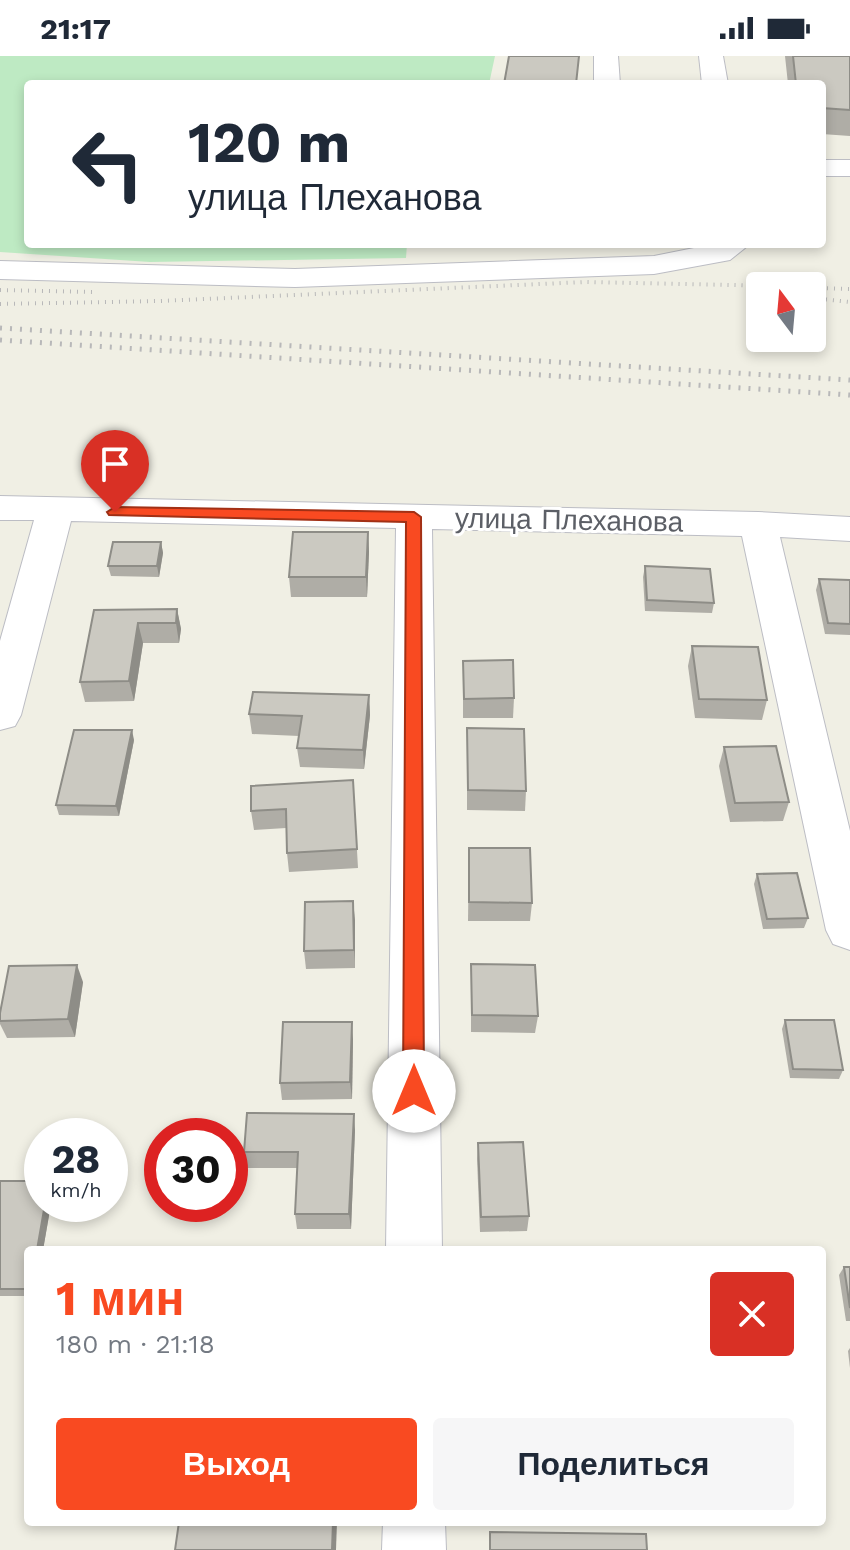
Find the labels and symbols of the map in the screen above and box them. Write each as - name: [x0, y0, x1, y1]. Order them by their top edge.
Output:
- north arrow: [746, 272, 826, 352]
- pin: [81, 430, 149, 512]
- street label: улица Плеханова: [455, 502, 684, 538]
- position arrow: [372, 1049, 456, 1133]
- speed limit sign: 30: [144, 1118, 248, 1222]

